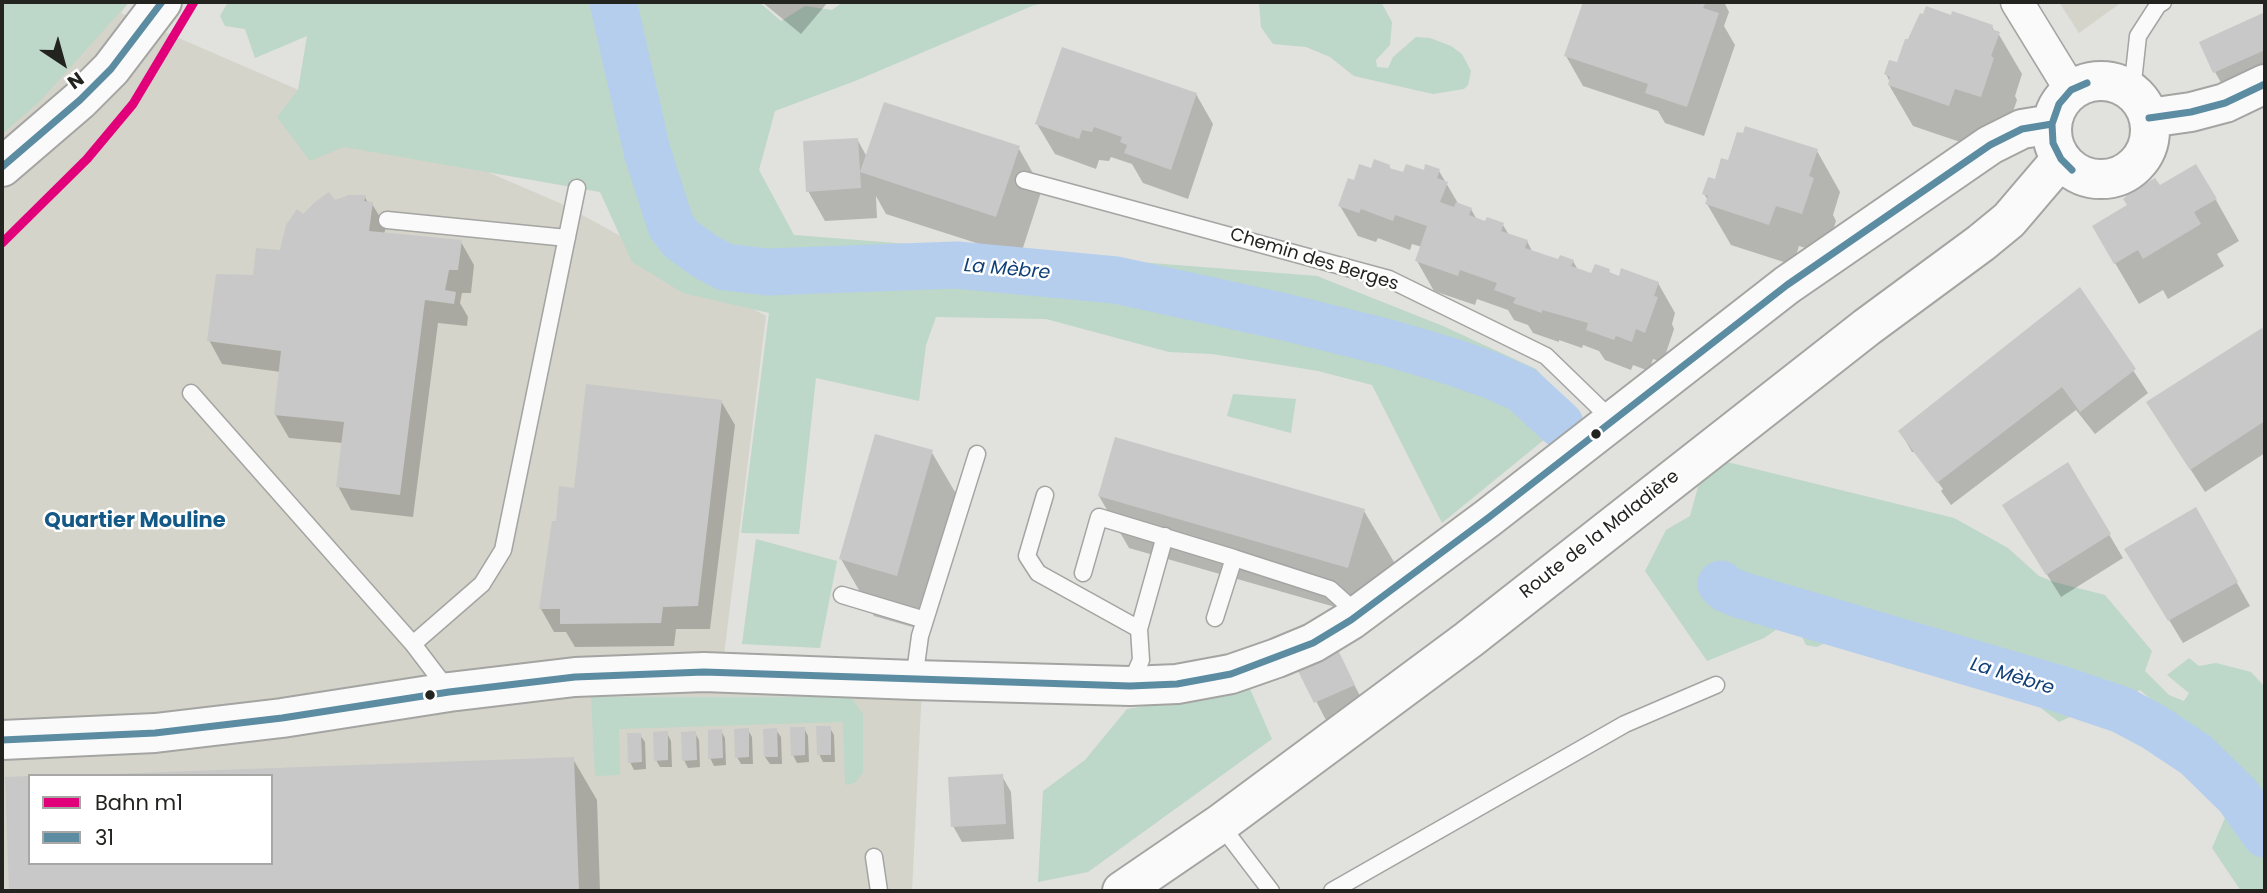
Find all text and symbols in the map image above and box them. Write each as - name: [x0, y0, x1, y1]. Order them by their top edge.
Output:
- north arrow: [28, 28, 98, 98]
- text: N: [62, 65, 89, 96]
- street label: Chemin des Berges: [1227, 224, 1401, 296]
- water label: La Mèbre: [963, 255, 1051, 285]
- unlabelled marker: [1589, 427, 1603, 441]
- street label: Route de la Maladière: [1516, 466, 1684, 604]
- district label: Quartier Mouline: [44, 509, 226, 535]
- water label: La Mèbre: [1967, 653, 2057, 701]
- unlabelled marker: [423, 688, 437, 702]
- legend: [28, 774, 273, 865]
- text: Bahn m1: [95, 788, 183, 817]
- text: 31: [95, 823, 114, 852]

